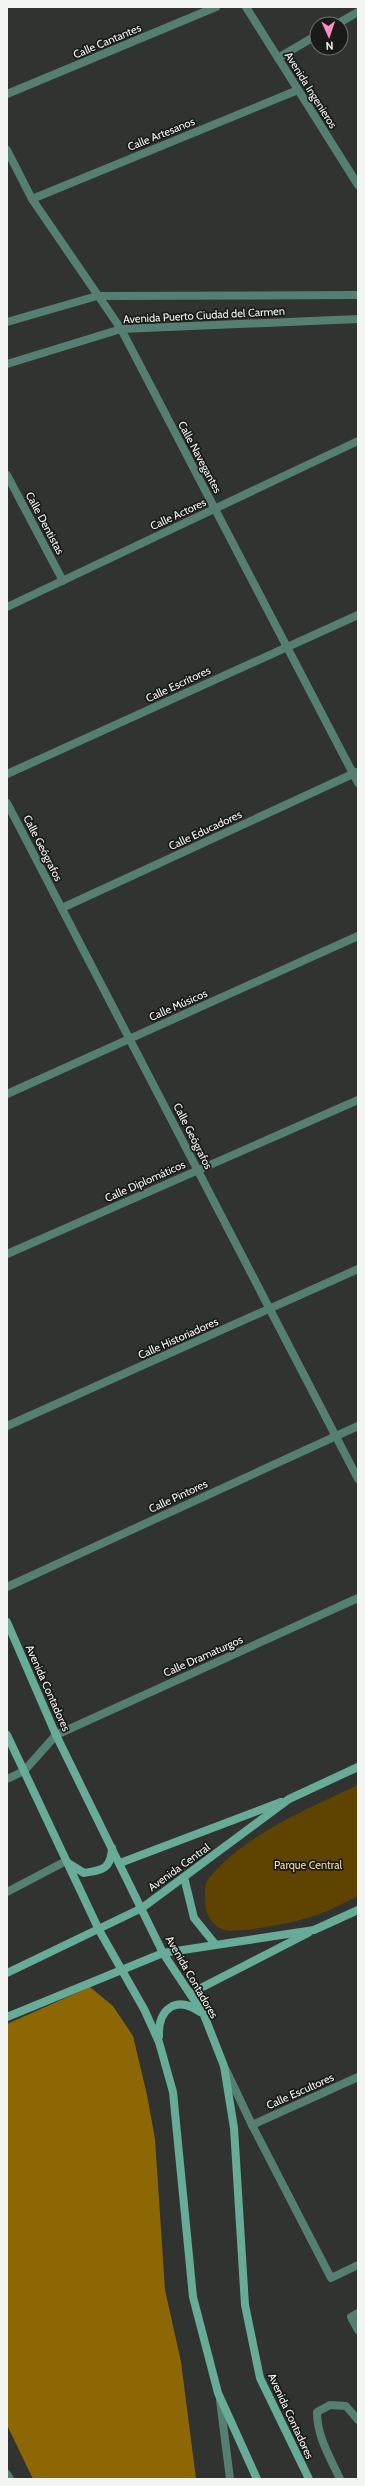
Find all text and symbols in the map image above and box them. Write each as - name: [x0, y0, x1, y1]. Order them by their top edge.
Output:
- north arrow: [309, 16, 349, 56]
- street label: Calle Cantantes: [71, 20, 143, 62]
- text: N: [325, 39, 334, 53]
- street label: Avenida Ingenieros: [282, 49, 340, 131]
- street label: Calle Artesanos: [125, 114, 197, 154]
- street label: Avenida Puerto Ciudad del Carmen: [123, 304, 285, 326]
- street label: Calle Navegantes: [175, 419, 225, 496]
- street label: Calle Dentistas: [23, 489, 68, 557]
- street label: Calle Actores: [148, 495, 209, 533]
- street label: Calle Escritores: [143, 663, 213, 705]
- street label: Calle Educadores: [166, 807, 244, 853]
- street label: Calle Geógrafos: [20, 812, 66, 884]
- street label: Calle Músicos: [147, 986, 210, 1024]
- street label: Calle Geógrafos: [170, 1100, 216, 1172]
- street label: Calle Diplomáticos: [103, 1157, 188, 1205]
- street label: Calle Historiadores: [136, 1314, 221, 1362]
- street label: Calle Pintores: [146, 1476, 210, 1516]
- street label: Calle Dramaturgos: [161, 1632, 245, 1680]
- street label: Avenida Contadores: [23, 1643, 74, 1734]
- street label: Avenida Central: [145, 1840, 213, 1894]
- park label: Parque Central: [274, 1858, 342, 1872]
- street label: Avenida Contadores: [163, 1933, 222, 2021]
- street label: Calle Escultores: [264, 2070, 336, 2112]
- street label: Avenida Contadores: [265, 2371, 317, 2462]

